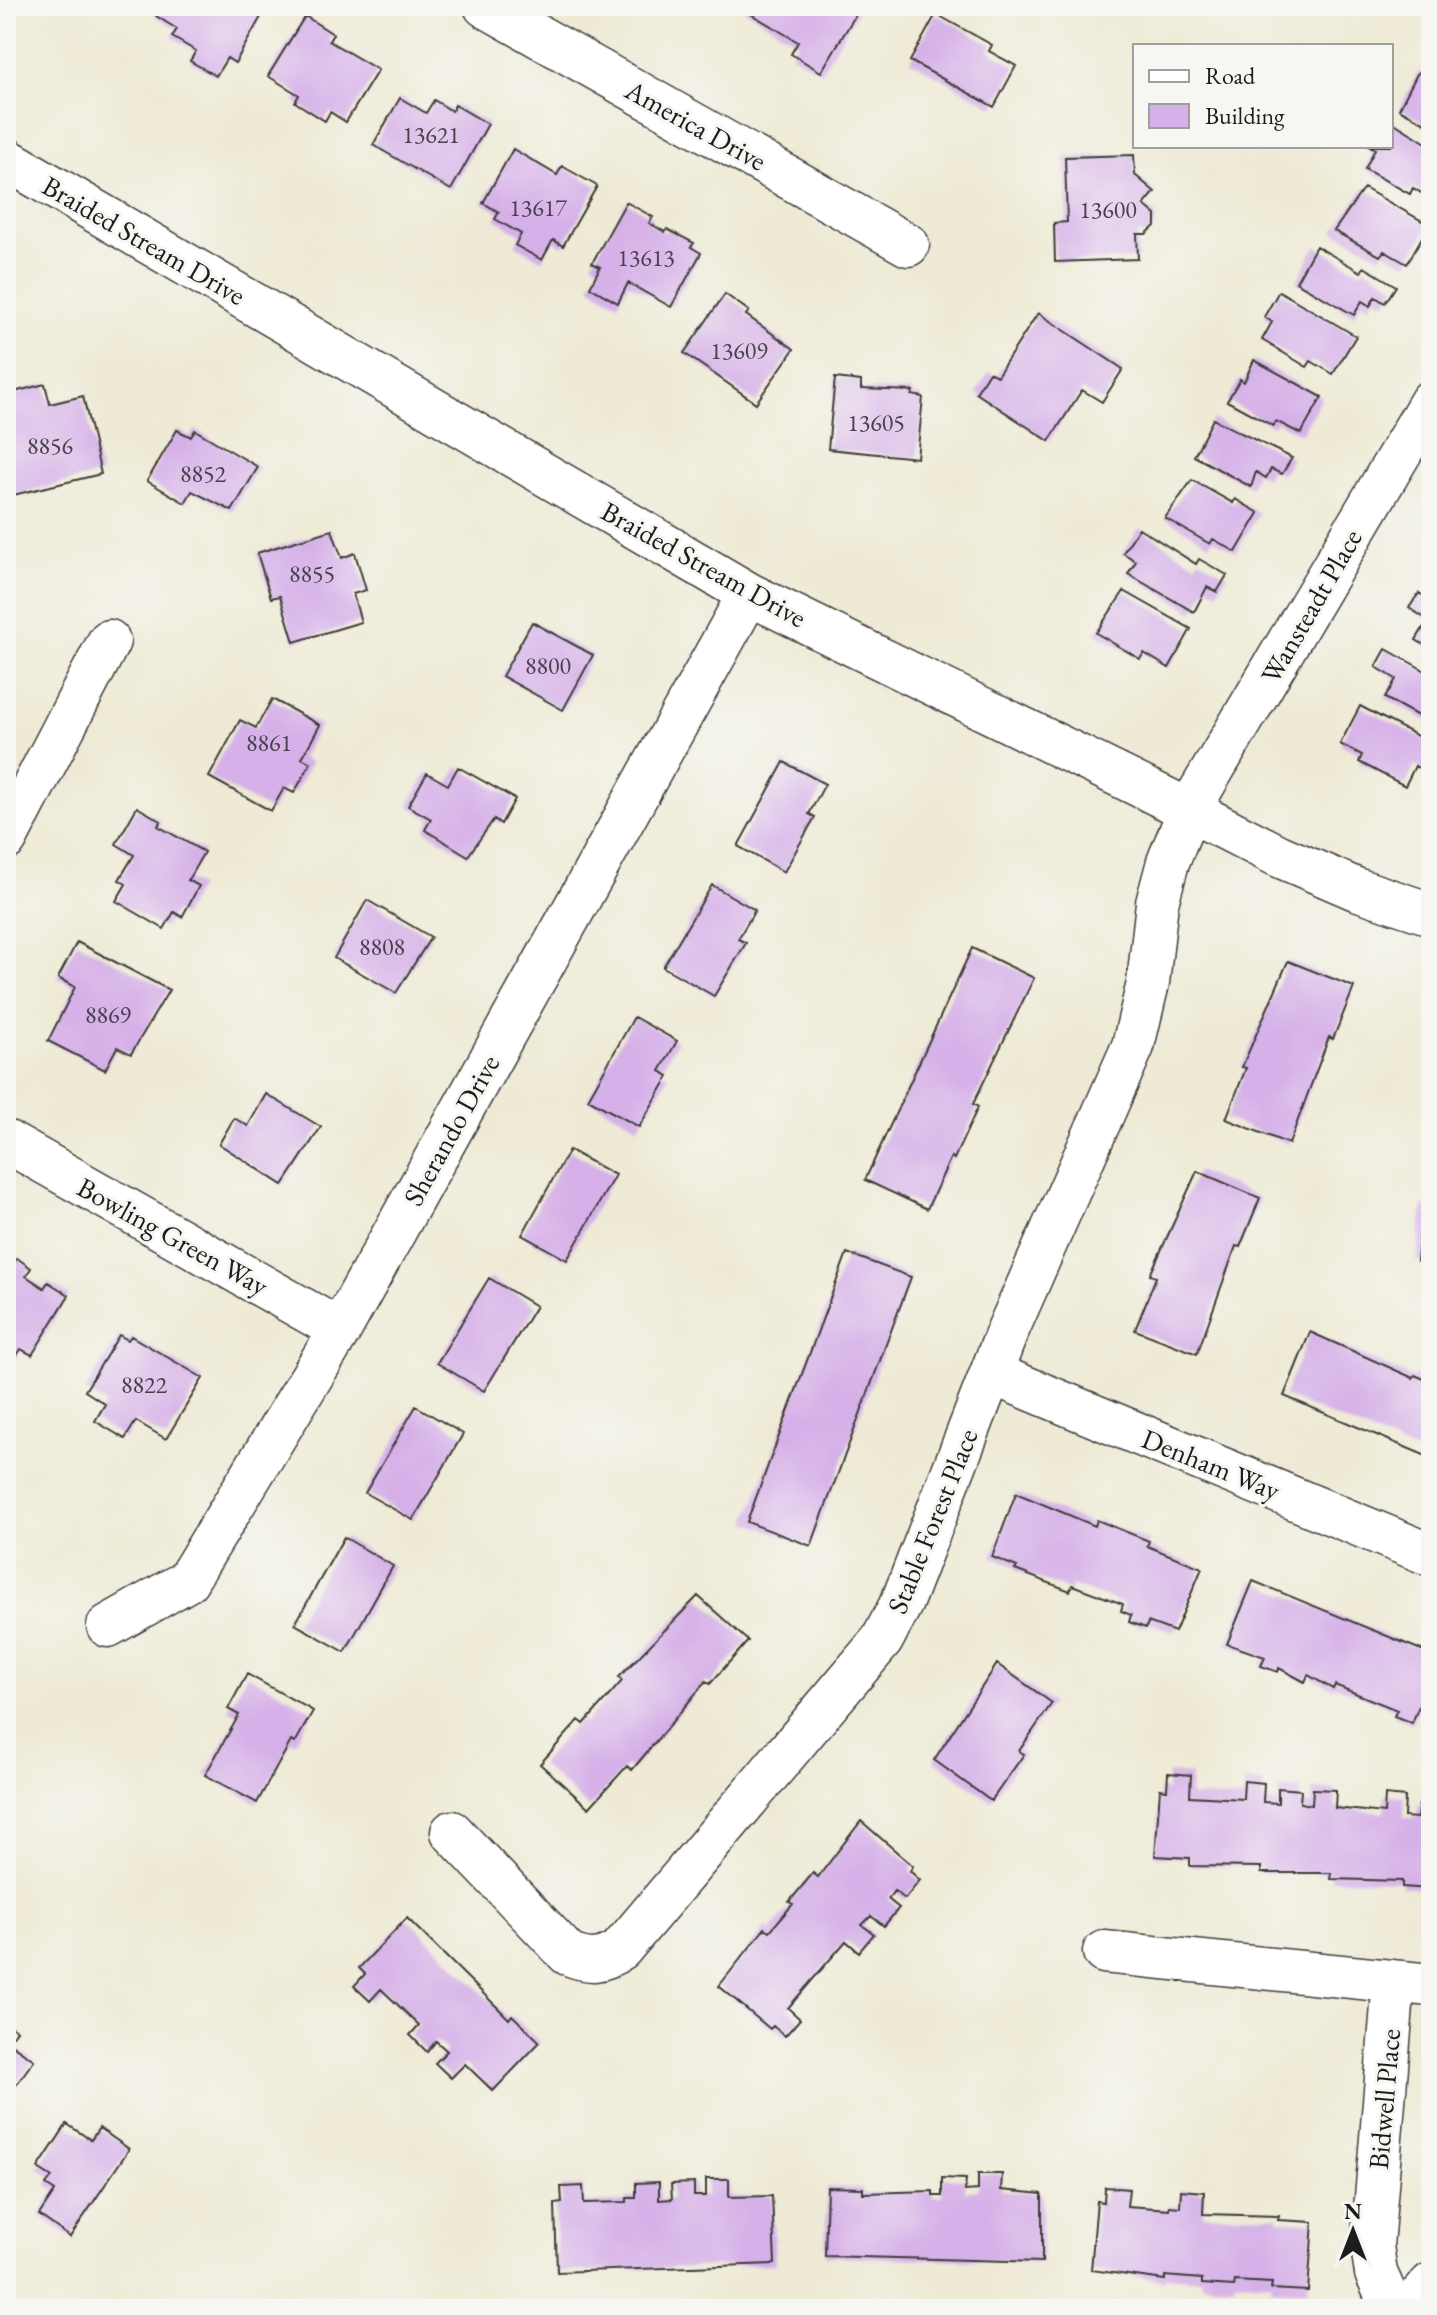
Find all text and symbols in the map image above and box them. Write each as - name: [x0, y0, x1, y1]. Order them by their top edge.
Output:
- legend: [1133, 44, 1393, 148]
- text: Road: [1205, 60, 1256, 91]
- street label: America Drive: [618, 71, 773, 179]
- text: Building: [1205, 100, 1285, 131]
- house number: 13621: [402, 119, 460, 150]
- street label: Braided Stream Drive: [36, 167, 252, 313]
- house number: 13617: [509, 192, 567, 223]
- house number: 13600: [1079, 194, 1137, 225]
- house number: 13613: [617, 242, 675, 273]
- house number: 13609: [710, 335, 768, 366]
- house number: 13605: [847, 407, 905, 438]
- house number: 8856: [27, 430, 73, 461]
- house number: 8852: [180, 458, 227, 489]
- street label: Braided Stream Drive: [595, 493, 813, 635]
- street label: Wansteadt Place: [1252, 522, 1370, 690]
- house number: 8855: [289, 558, 335, 589]
- house number: 8800: [525, 650, 571, 681]
- house number: 8861: [246, 727, 292, 758]
- house number: 8808: [359, 931, 405, 962]
- house number: 8869: [85, 999, 132, 1030]
- street label: Sherando Drive: [395, 1048, 507, 1212]
- street label: Bowling Green Way: [71, 1169, 275, 1304]
- house number: 8822: [121, 1369, 168, 1400]
- street label: Denham Way: [1137, 1420, 1286, 1508]
- street label: Stable Forest Place: [879, 1423, 986, 1619]
- street label: Bidwell Place: [1360, 2027, 1408, 2171]
- north arrow: [1313, 2191, 1393, 2271]
- text: N: [1344, 2197, 1362, 2226]

